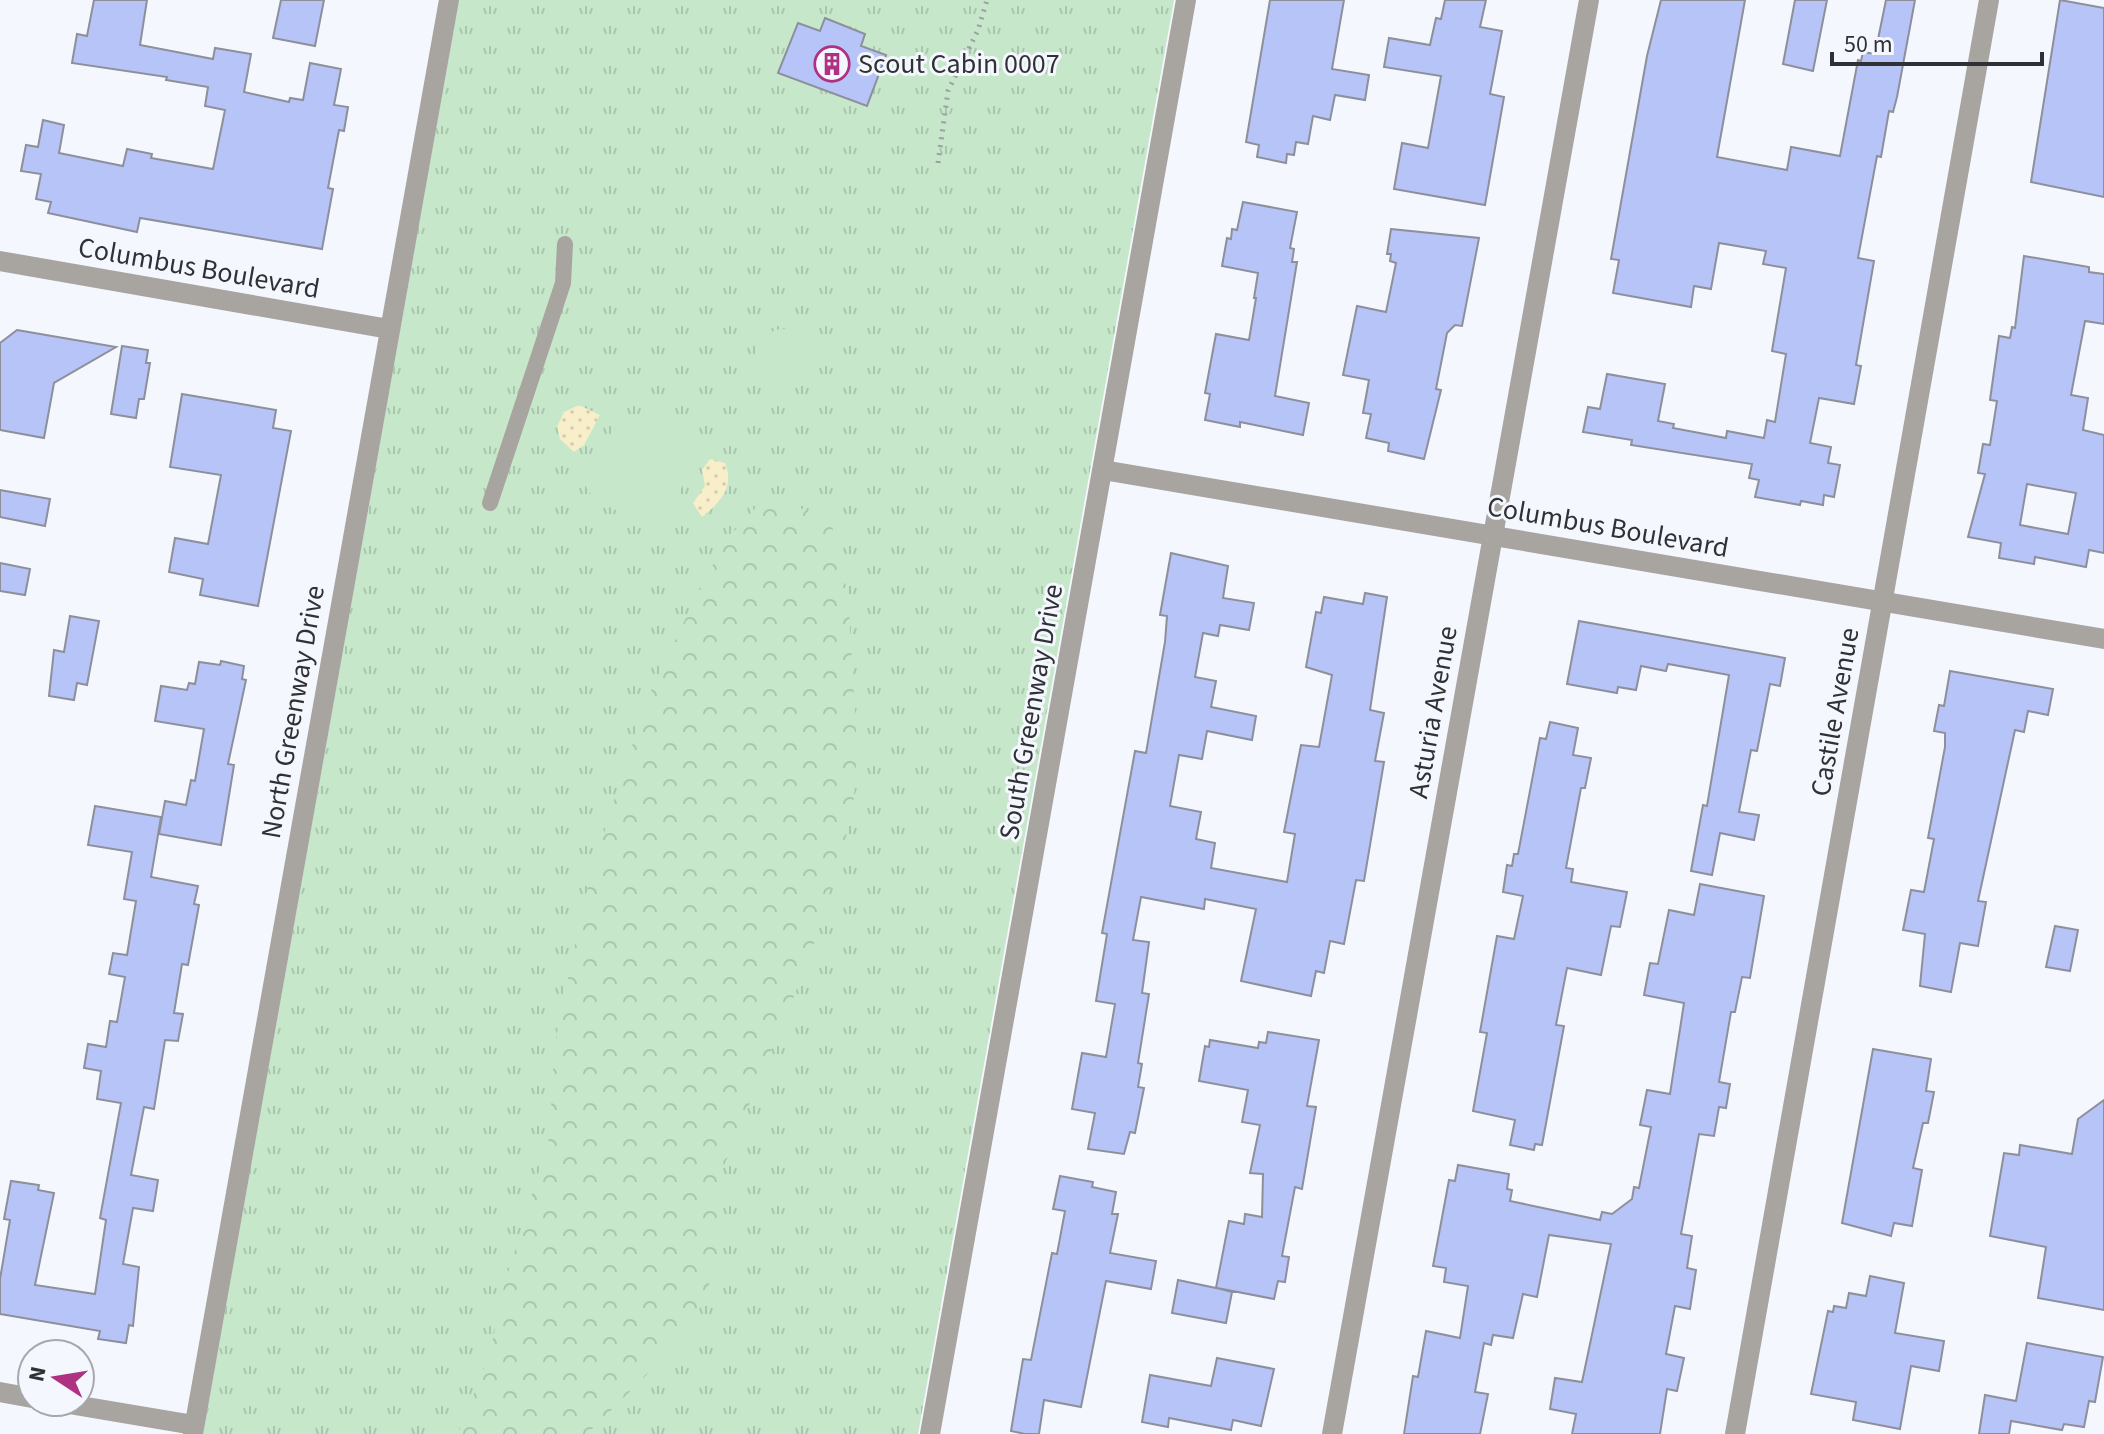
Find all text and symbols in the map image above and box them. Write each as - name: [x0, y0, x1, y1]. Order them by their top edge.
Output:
- scale bar: [1832, 16, 2042, 66]
- text: 50 m: [1844, 27, 1893, 62]
- place label: Scout Cabin 0007: [858, 44, 1060, 84]
- building icon: Scout Cabin 0007: [813, 45, 851, 83]
- street label: Columbus Boulevard: [75, 227, 323, 309]
- street label: Columbus Boulevard: [1484, 486, 1732, 568]
- street label: South Greenway Drive: [989, 581, 1073, 843]
- street label: North Greenway Drive: [251, 582, 335, 842]
- street label: Asturia Avenue: [1398, 623, 1468, 801]
- street label: Castile Avenue: [1800, 625, 1870, 799]
- north arrow: [16, 1338, 96, 1418]
- text: N: [20, 1364, 55, 1385]

